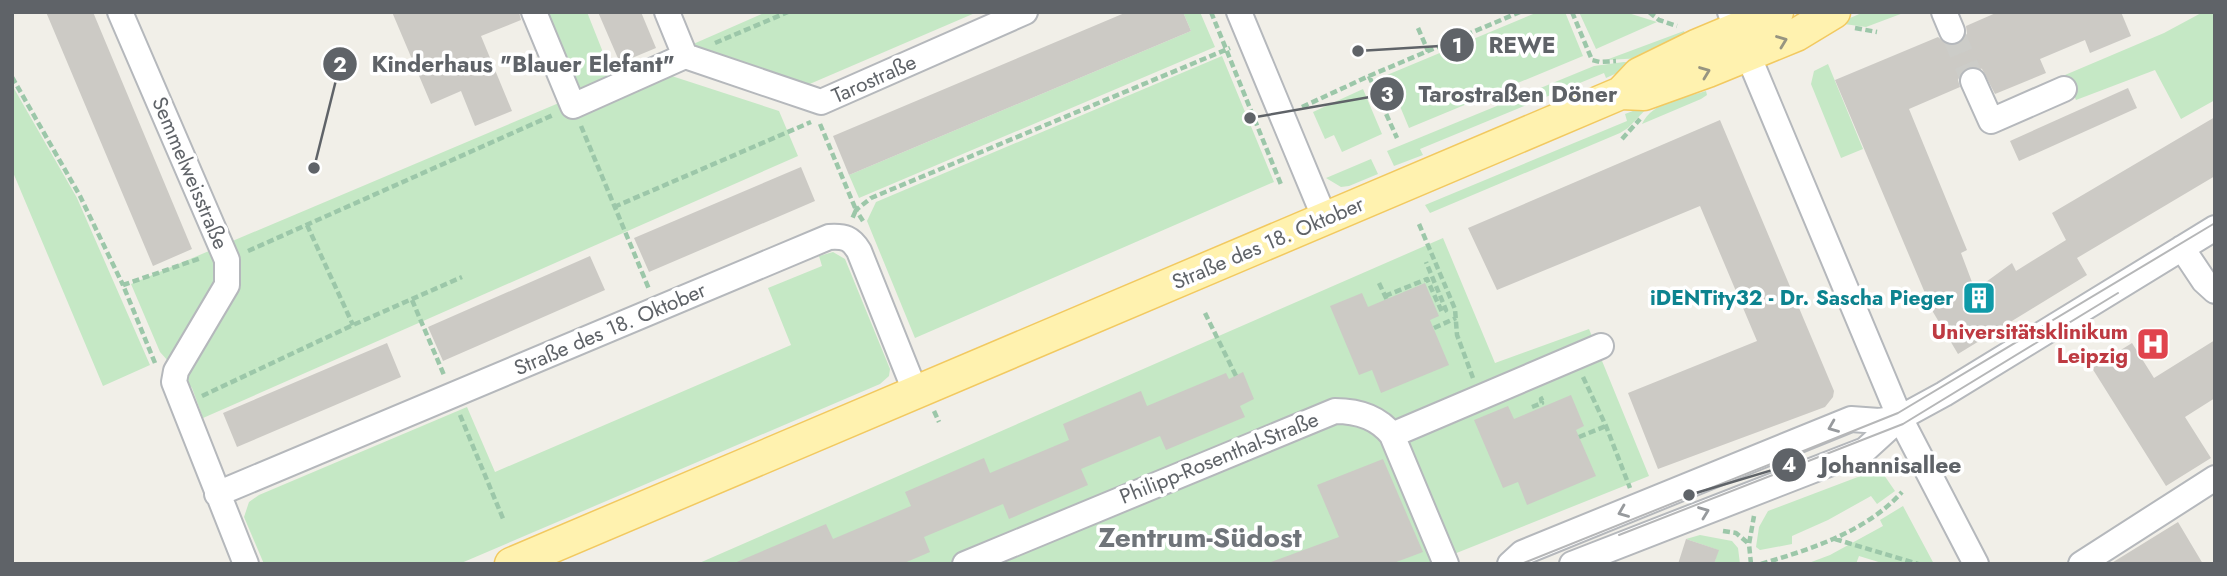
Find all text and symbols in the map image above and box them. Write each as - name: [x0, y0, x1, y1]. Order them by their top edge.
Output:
- callout: REWE: [1439, 23, 1569, 67]
- text: REWE: [1488, 28, 1556, 62]
- text: 1: [1452, 31, 1462, 61]
- one-way arrow: [1775, 35, 1787, 49]
- callout: Kinderhaus "Blauer Elefant": [322, 42, 688, 86]
- text: Kinderhaus "Blauer Elefant": [371, 47, 675, 81]
- street label: Tarostraße: [827, 47, 921, 111]
- text: 2: [333, 50, 347, 80]
- one-way arrow: [1698, 66, 1710, 80]
- callout: Tarostraßen Döner: [1370, 72, 1632, 116]
- text: Tarostraßen Döner: [1419, 77, 1618, 111]
- text: 3: [1380, 80, 1394, 110]
- street label: Semmelweisstraße: [144, 92, 236, 254]
- street label: Straße des 18. Oktober: [1167, 189, 1369, 297]
- street label: Straße des 18. Oktober: [509, 275, 711, 383]
- building icon: iDENTity32 - Dr. Sascha Pieger: [1960, 279, 1998, 317]
- place label: iDENTity32 - Dr. Sascha Pieger: [1650, 283, 1954, 313]
- place label: Universitätsklinikum Leipzig: [1932, 317, 2128, 371]
- hospital icon: Universitätsklinikum Leipzig: [2134, 325, 2172, 363]
- street label: Philipp-Rosenthal-Straße: [1115, 404, 1323, 512]
- one-way arrow: [1828, 418, 1840, 432]
- callout: Johannisallee: [1771, 443, 1975, 487]
- text: Johannisallee: [1816, 448, 1962, 482]
- text: 4: [1782, 450, 1796, 480]
- one-way arrow: [1617, 503, 1629, 517]
- one-way arrow: [1697, 507, 1709, 521]
- district label: Zentrum-Südost: [1098, 517, 1302, 558]

